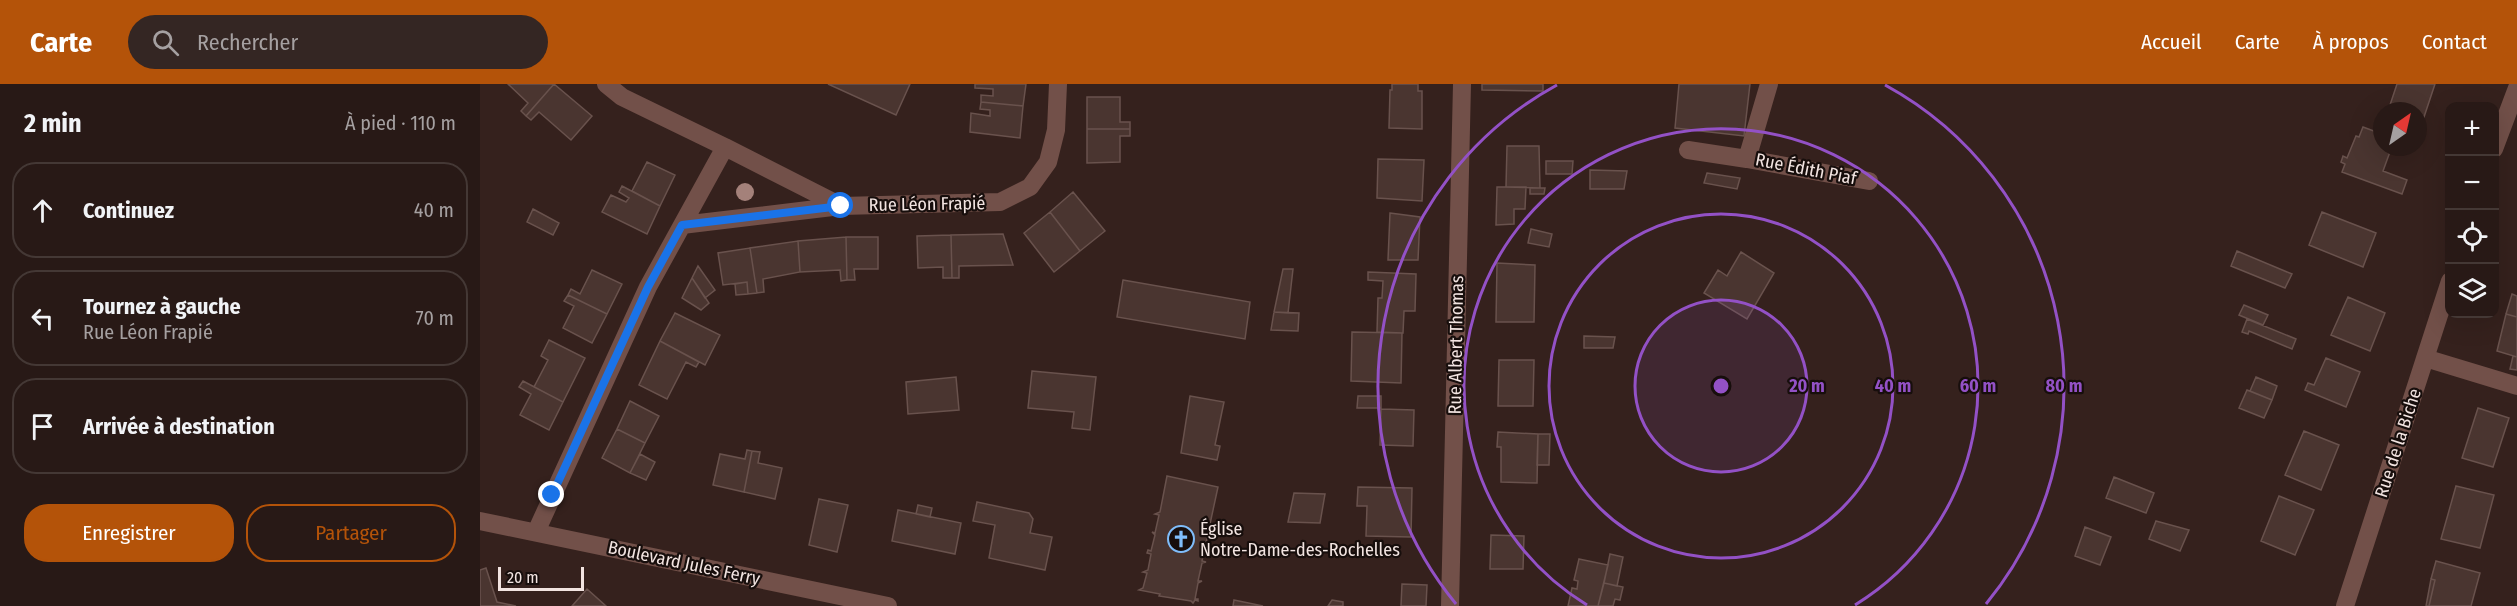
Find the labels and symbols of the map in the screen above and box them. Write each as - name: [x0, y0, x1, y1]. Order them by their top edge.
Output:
- north arrow: [2373, 102, 2427, 156]
- street label: Rue Édith Piaf: [1754, 147, 1860, 190]
- route start: [827, 192, 853, 218]
- street label: Rue Léon Frapié: [868, 192, 986, 216]
- street label: Rue Albert Thomas: [1444, 275, 1468, 415]
- text: 20 m: [1788, 375, 1825, 397]
- text: 40 m: [1875, 375, 1911, 397]
- text: 60 m: [1960, 375, 1996, 397]
- text: 80 m: [2046, 375, 2082, 397]
- centre of rings: [1711, 376, 1731, 396]
- street label: Rue de la Biche: [2370, 386, 2426, 500]
- route end: [538, 481, 564, 507]
- place label: Église Notre-Dame-des-Rochelles: [1200, 517, 1400, 561]
- church icon: Église Notre-Dame-des-Rochelles: [1166, 524, 1196, 554]
- street label: Boulevard Jules Ferry: [606, 536, 762, 590]
- scale bar: [498, 564, 584, 592]

